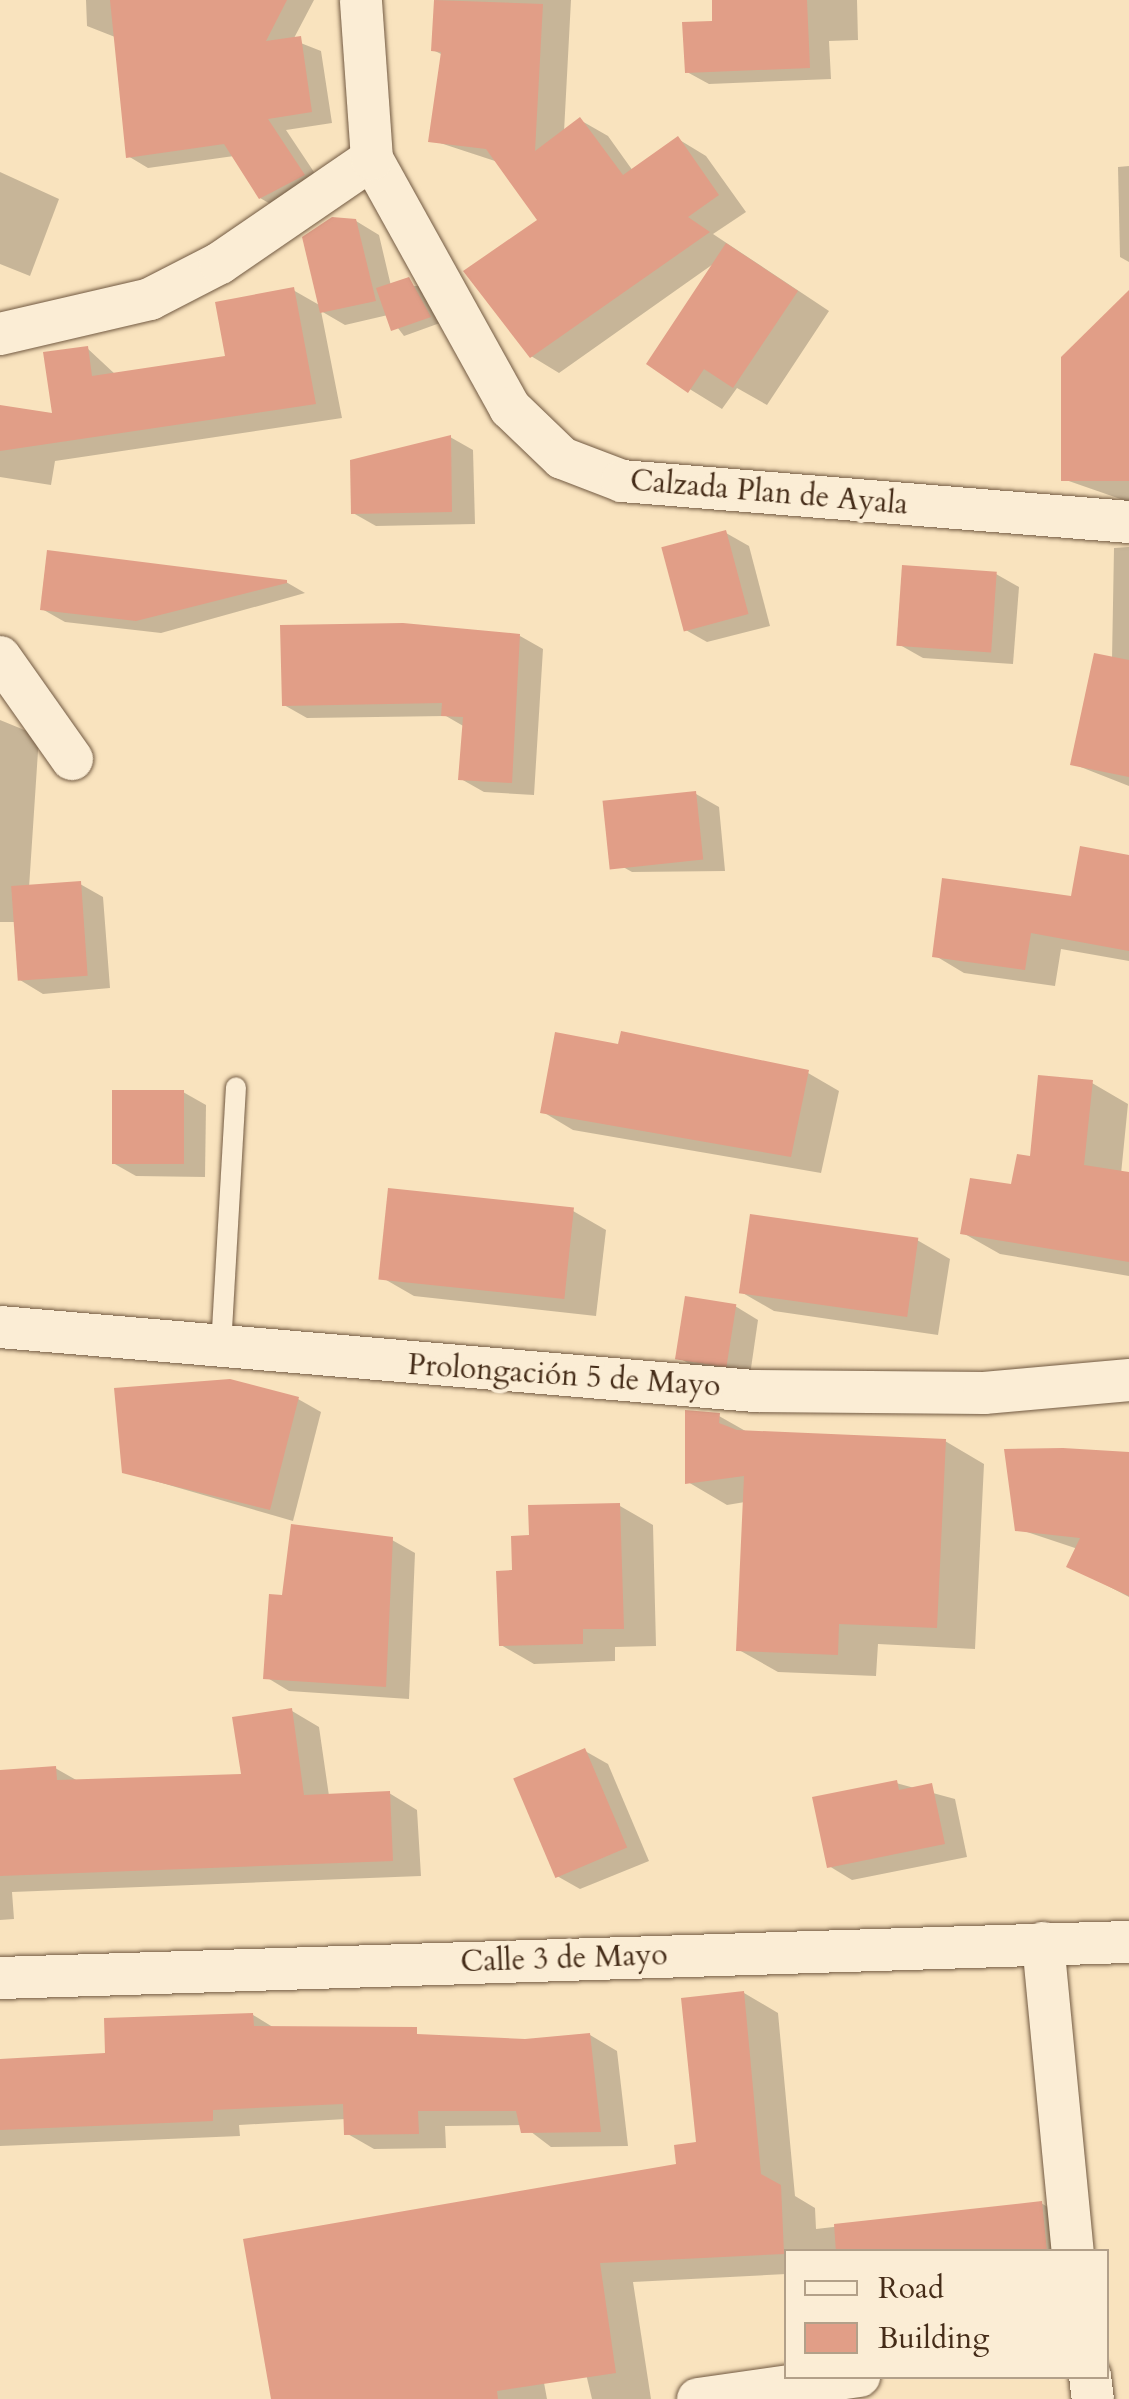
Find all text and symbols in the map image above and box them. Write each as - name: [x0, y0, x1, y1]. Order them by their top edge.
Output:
- street label: Calzada Plan de Ayala: [629, 463, 909, 523]
- street label: Prolongación 5 de Mayo: [406, 1347, 722, 1405]
- street label: Calle 3 de Mayo: [460, 1937, 668, 1981]
- legend: [784, 2249, 1109, 2379]
- text: Road: [878, 2268, 944, 2309]
- text: Building: [878, 2318, 989, 2359]

